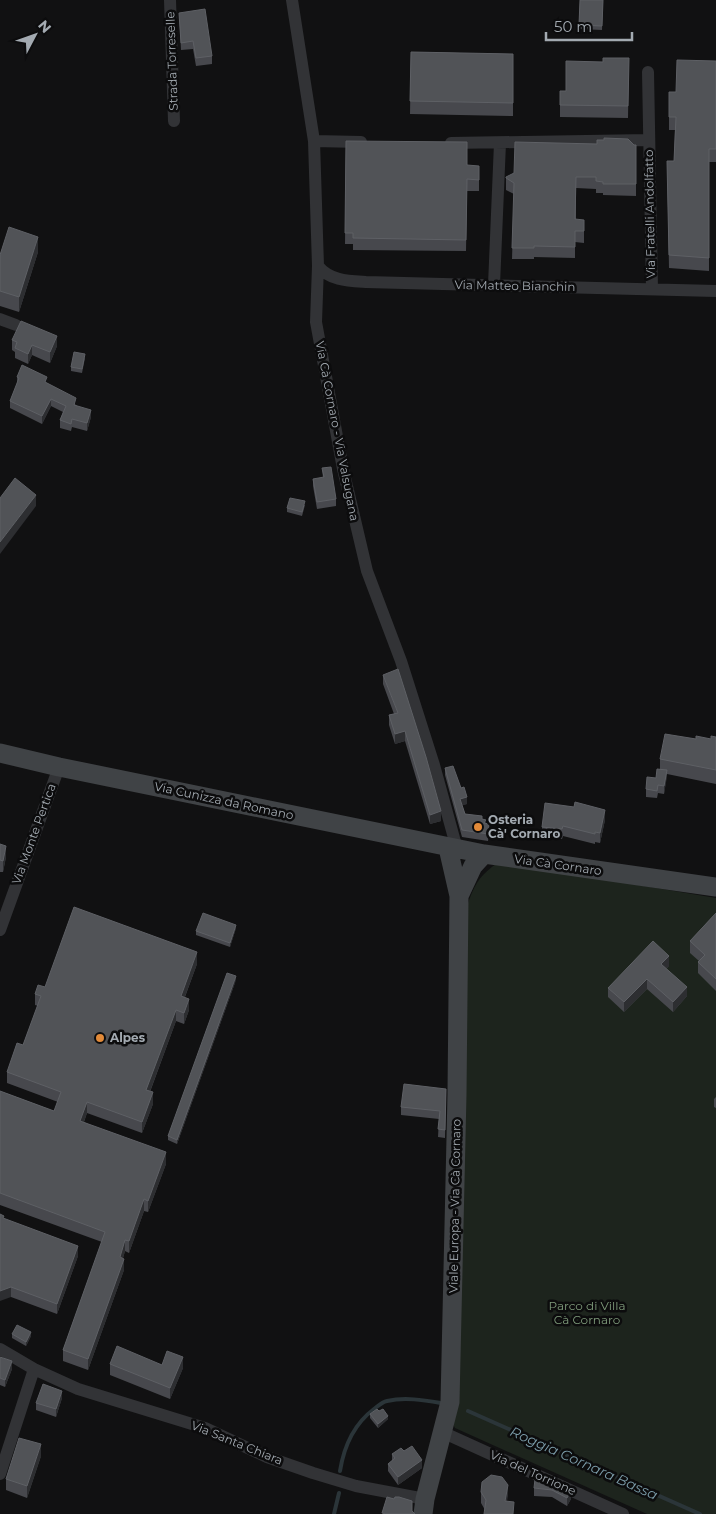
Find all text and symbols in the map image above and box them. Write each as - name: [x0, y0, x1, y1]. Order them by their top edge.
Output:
- north arrow: [10, 10, 60, 60]
- scale bar: [546, 10, 632, 42]
- street label: Strada Torreselle: [162, 11, 181, 111]
- text: N: [34, 16, 55, 37]
- text: 50 m: [554, 17, 592, 36]
- street label: Via Fratelli Andolfatto: [641, 150, 658, 278]
- street label: Via Matteo Bianchin: [454, 277, 576, 294]
- street label: Via Cà Cornaro - Via Valsugana: [313, 340, 362, 522]
- street label: Via Cunizza da Romano: [153, 778, 295, 823]
- street label: Via Monte Pertica: [8, 781, 59, 886]
- place label: Osteria Cà' Cornaro: [488, 812, 560, 841]
- marker: Osteria Cà' Cornaro: [472, 821, 484, 833]
- street label: Via Cà Cornaro: [513, 851, 603, 878]
- place label: Alpes: [109, 1030, 146, 1045]
- marker: Alpes: [94, 1032, 106, 1044]
- street label: Viale Europa - Via Cà Cornaro: [445, 1119, 464, 1293]
- park label: Parco di Villa Cà Cornaro: [549, 1298, 625, 1327]
- street label: Via Santa Chiara: [189, 1417, 285, 1468]
- water label: Roggia Cornara Bassa: [507, 1422, 661, 1504]
- street label: Via del Torrione: [488, 1447, 579, 1498]

